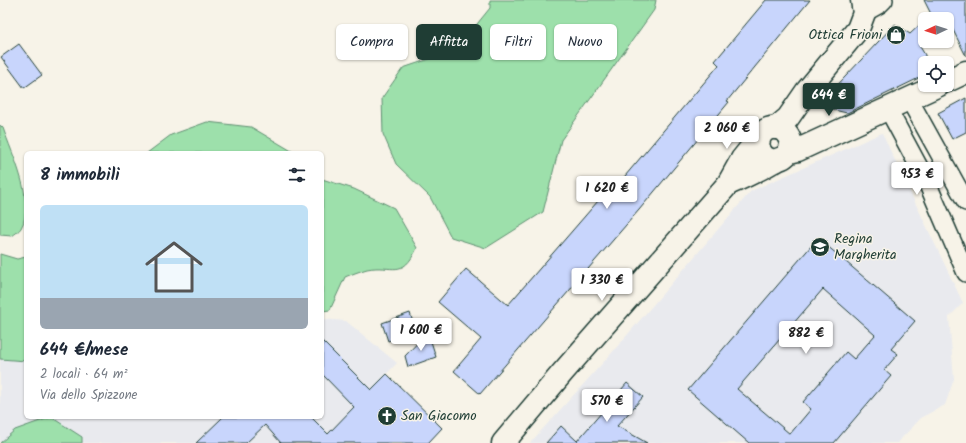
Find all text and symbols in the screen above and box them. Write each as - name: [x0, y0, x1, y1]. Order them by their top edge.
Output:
- north arrow: [918, 12, 954, 48]
- map controls: [918, 12, 954, 92]
- chip: Compra: [336, 24, 408, 60]
- chip: Affitta: [416, 24, 482, 60]
- chip: Filtri: [490, 24, 546, 60]
- chip: Nuovo: [554, 24, 617, 60]
- place label: Ottica Frioni: [808, 24, 883, 46]
- shop icon: Ottica Frioni: [885, 24, 907, 46]
- button: locate: [918, 56, 954, 92]
- pin: 644 €: [801, 83, 857, 117]
- text: 644 €: [812, 85, 846, 106]
- pin: 2 060 €: [690, 116, 764, 150]
- text: 2 060 €: [704, 118, 750, 139]
- text: 8 immobili: [40, 162, 120, 189]
- pin: 953 €: [889, 162, 945, 196]
- icon: filters: [286, 164, 308, 186]
- text: 953 €: [900, 164, 934, 185]
- pin: 1 620 €: [570, 176, 644, 210]
- text: 1 620 €: [585, 178, 629, 199]
- place label: Regina Margherita: [834, 228, 897, 266]
- icon: home: [138, 231, 210, 303]
- school or university icon: Regina Margherita: [809, 236, 831, 258]
- pin: 1 330 €: [565, 268, 639, 302]
- text: 1 330 €: [580, 270, 624, 291]
- pin: 1 600 €: [384, 318, 458, 352]
- text: 1 600 €: [400, 320, 442, 341]
- pin: 882 €: [778, 321, 834, 355]
- text: 882 €: [788, 323, 824, 344]
- text: 644 €/mese: [40, 337, 128, 364]
- text: 2 locali · 64 m²: [40, 364, 127, 385]
- text: Via dello Spizzone: [40, 385, 137, 406]
- pin: 570 €: [579, 389, 635, 423]
- text: 570 €: [591, 391, 623, 412]
- church icon: San Giacomo: [376, 405, 398, 427]
- place label: San Giacomo: [401, 405, 477, 427]

